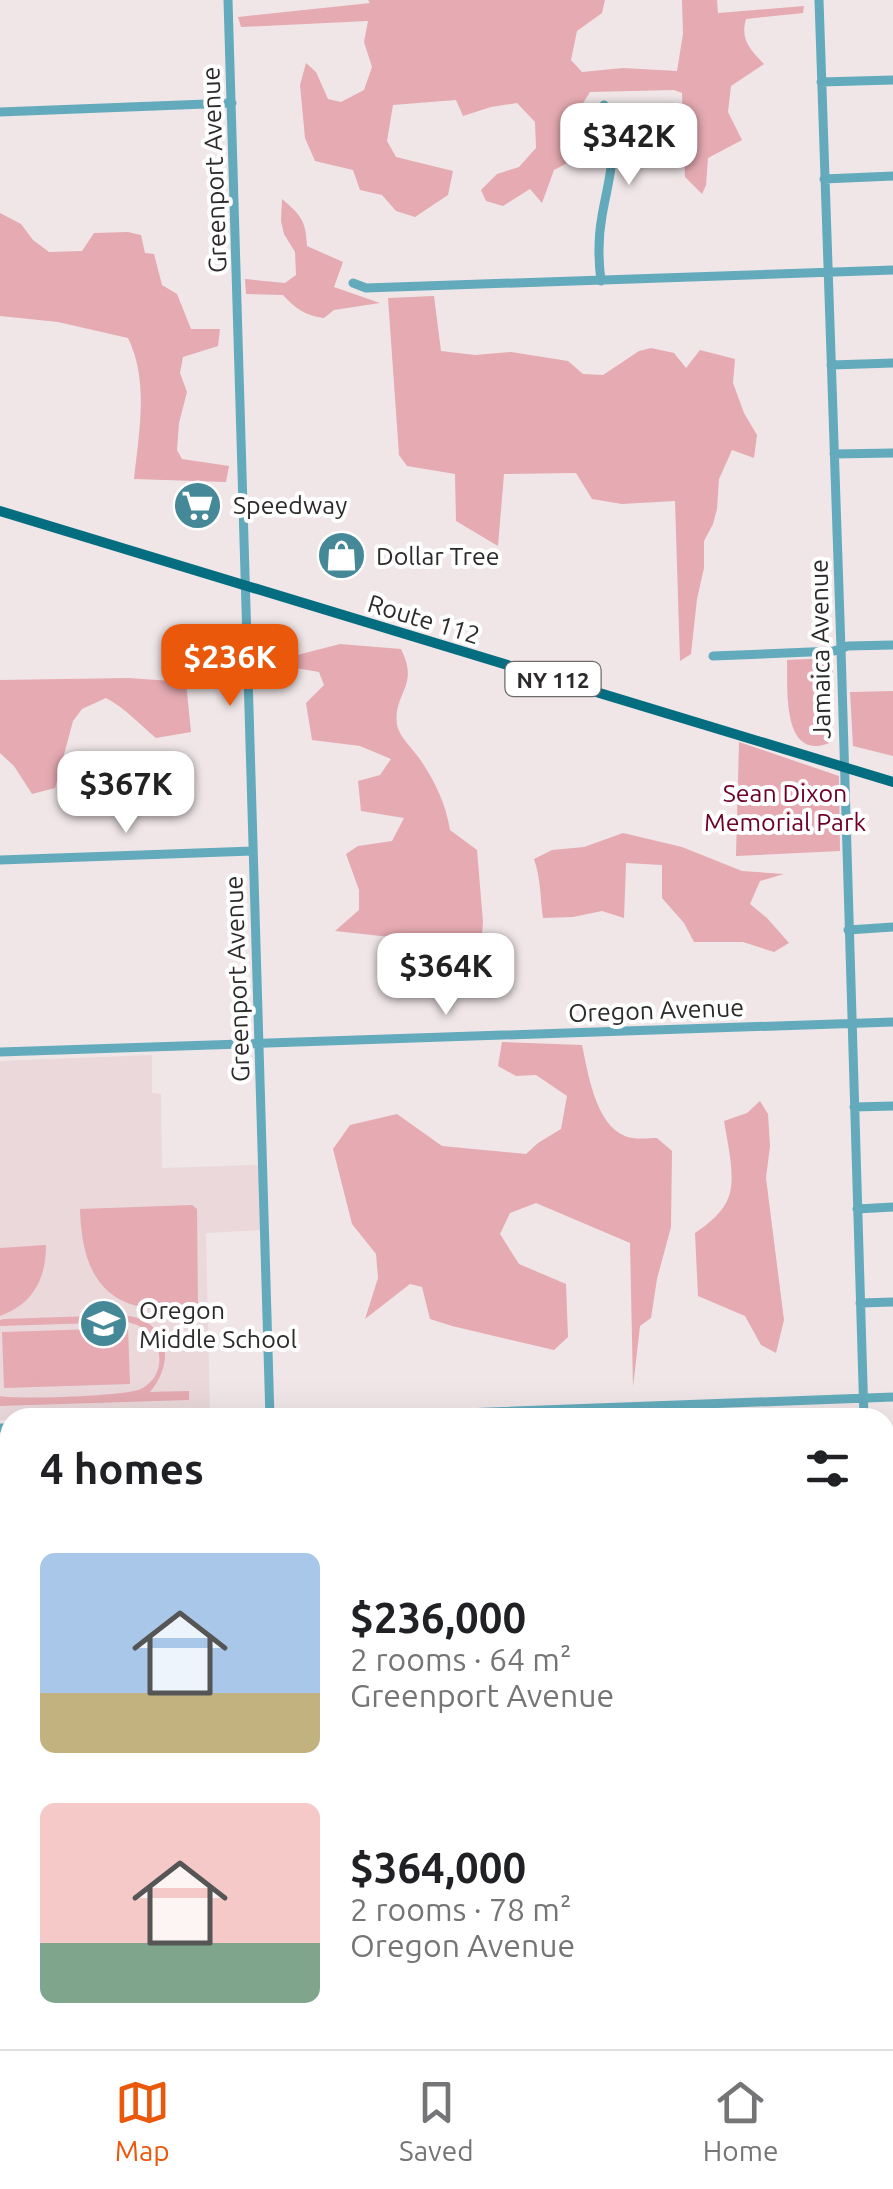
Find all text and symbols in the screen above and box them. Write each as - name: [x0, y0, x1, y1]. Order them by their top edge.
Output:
- street label: Greenport Avenue: [196, 66, 232, 274]
- pin: $342K: [559, 103, 699, 188]
- text: $342K: [582, 117, 676, 153]
- supermarket icon: Speedway: [172, 479, 224, 531]
- place label: Speedway: [233, 491, 347, 519]
- shop icon: Dollar Tree: [315, 530, 367, 582]
- place label: Dollar Tree: [376, 542, 500, 570]
- street label: Jamaica Avenue: [804, 559, 836, 739]
- street label: Route 112: [364, 589, 484, 649]
- pin: $236K: [160, 624, 300, 709]
- text: $236K: [183, 638, 277, 674]
- road number: NY 112: [506, 662, 600, 696]
- pin: $367K: [56, 751, 196, 836]
- text: $367K: [79, 765, 173, 801]
- park label: Sean Dixon Memorial Park: [704, 779, 866, 836]
- street label: Greenport Avenue: [219, 875, 255, 1083]
- pin: $364K: [376, 933, 516, 1018]
- text: $364K: [399, 947, 493, 983]
- street label: Oregon Avenue: [568, 993, 744, 1027]
- place label: Oregon Middle School: [139, 1296, 297, 1353]
- school or university icon: Oregon Middle School: [78, 1298, 130, 1350]
- icon: filters: [800, 1441, 855, 1496]
- text: 4 homes: [40, 1445, 204, 1492]
- icon: home: [120, 1593, 240, 1713]
- text: $236,000: [350, 1594, 526, 1641]
- text: 2 rooms · 64 m²: [350, 1641, 571, 1677]
- text: Greenport Avenue: [350, 1677, 614, 1713]
- icon: home: [120, 1843, 240, 1963]
- text: $364,000: [350, 1844, 526, 1891]
- text: 2 rooms · 78 m²: [350, 1891, 571, 1927]
- text: Oregon Avenue: [350, 1927, 575, 1963]
- tab: Map: [115, 2075, 170, 2166]
- tab: Saved: [399, 2075, 474, 2166]
- tab: Home: [703, 2075, 778, 2166]

